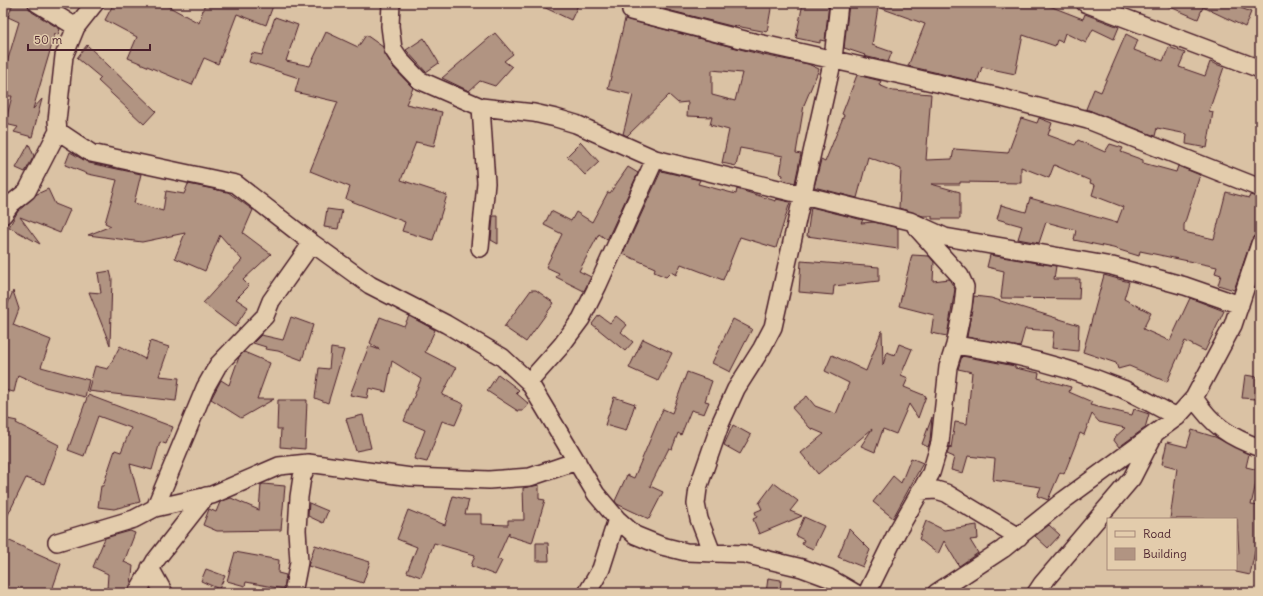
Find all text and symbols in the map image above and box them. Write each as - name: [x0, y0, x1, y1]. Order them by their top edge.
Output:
- scale bar: [28, 26, 150, 52]
- text: 50 m: [34, 32, 63, 47]
- legend: [1107, 518, 1237, 570]
- text: Road: [1143, 526, 1171, 541]
- text: Building: [1143, 546, 1187, 561]

